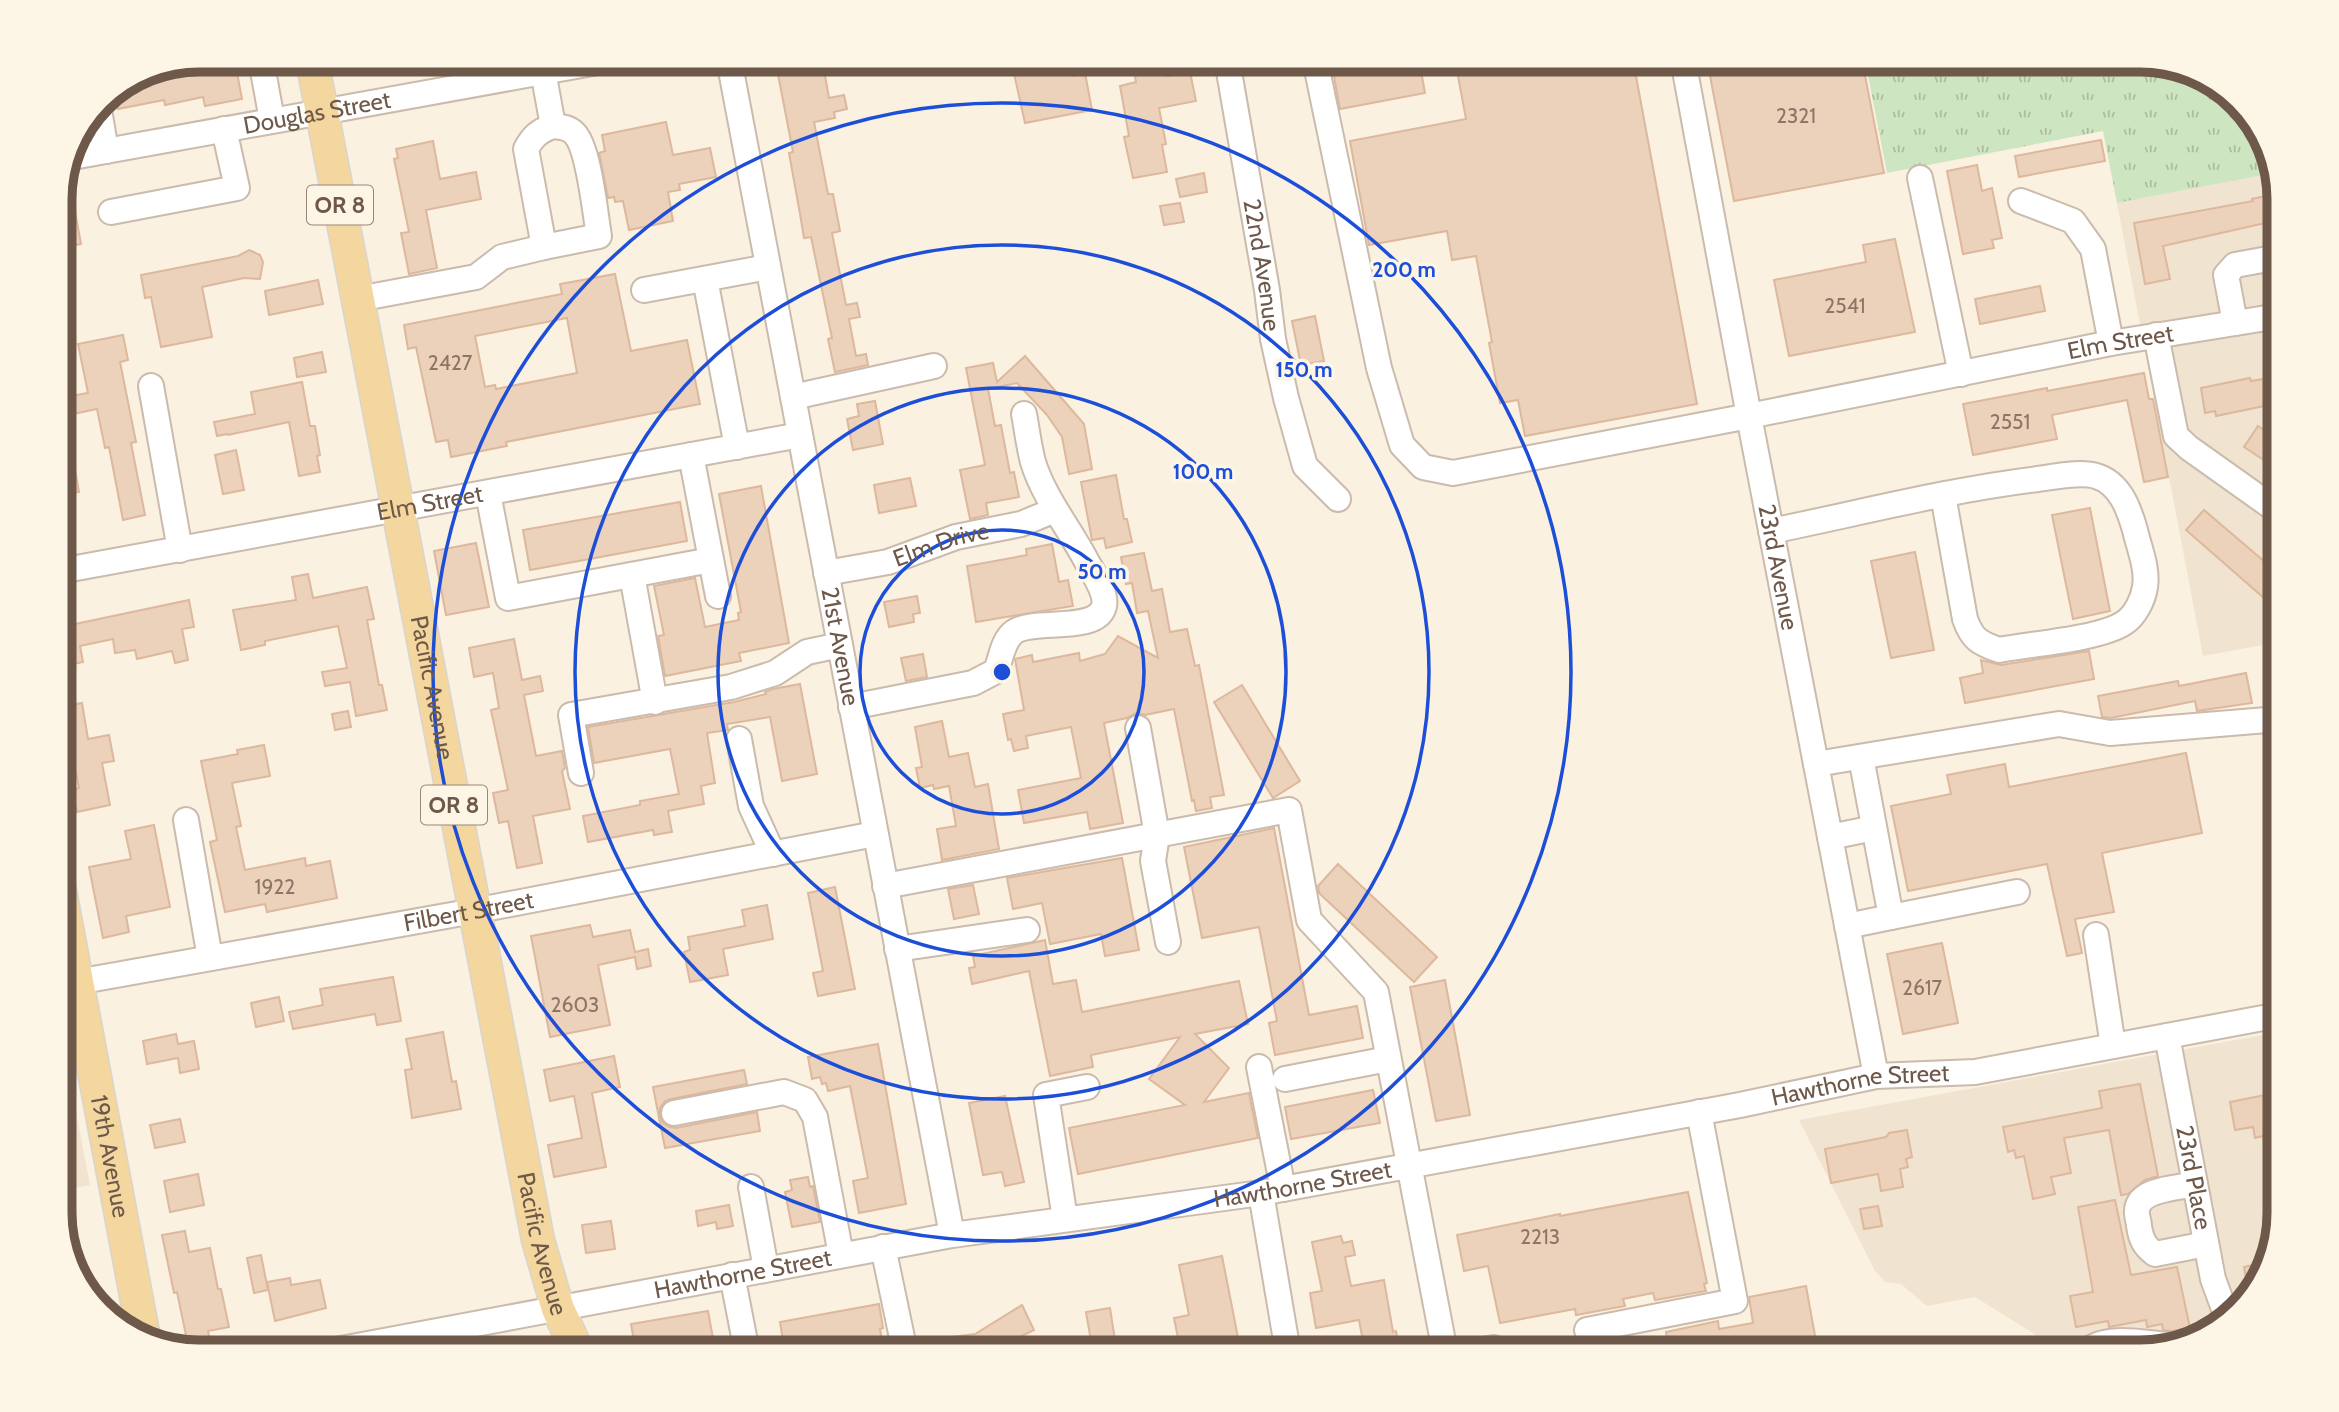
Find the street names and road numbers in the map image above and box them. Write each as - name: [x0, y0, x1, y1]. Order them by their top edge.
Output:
- street label: Douglas Street: [241, 85, 393, 140]
- road number: OR 8: [307, 186, 373, 224]
- street label: 22nd Avenue: [1237, 197, 1287, 333]
- street label: Elm Street: [2065, 318, 2175, 365]
- street label: Elm Street: [374, 479, 485, 526]
- street label: 23rd Avenue: [1752, 502, 1805, 633]
- street label: Elm Drive: [889, 516, 991, 573]
- street label: 21st Avenue: [815, 585, 866, 708]
- street label: Pacific Avenue: [405, 613, 461, 762]
- road number: OR 8: [421, 786, 487, 824]
- street label: Filbert Street: [401, 885, 536, 937]
- street label: Hawthorne Street: [1768, 1058, 1950, 1112]
- street label: 19th Avenue: [85, 1093, 136, 1220]
- street label: 23rd Place: [2170, 1123, 2218, 1232]
- street label: Hawthorne Street: [1212, 1154, 1394, 1213]
- street label: Pacific Avenue: [511, 1170, 574, 1319]
- street label: Hawthorne Street: [652, 1243, 834, 1304]

